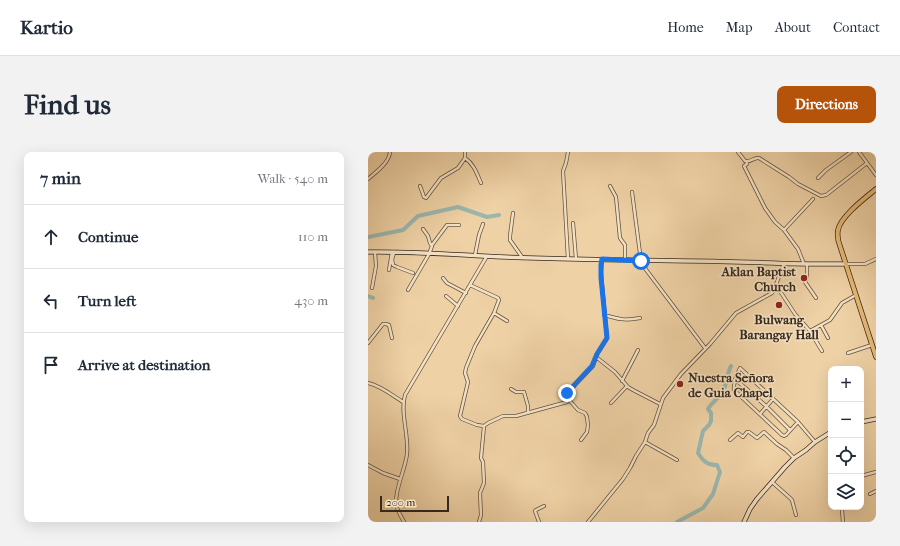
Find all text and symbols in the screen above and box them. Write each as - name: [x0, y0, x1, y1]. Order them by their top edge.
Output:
- text: Kartio: [20, 17, 73, 39]
- text: Home: [667, 19, 704, 36]
- text: Map: [726, 19, 753, 36]
- text: About: [775, 19, 811, 36]
- text: Contact: [833, 19, 880, 36]
- button: Directions: [777, 86, 876, 123]
- text: Find us: [24, 88, 111, 121]
- text: 7 min: [40, 168, 81, 188]
- text: Walk · 540 m: [258, 171, 328, 186]
- icon: ahead: [40, 226, 62, 248]
- text: Continue: [78, 228, 138, 246]
- text: 110 m: [298, 229, 328, 244]
- route start: [632, 252, 650, 270]
- place label: Aklan Baptist Church: [720, 264, 797, 294]
- marker: Aklan Baptist Church: [799, 273, 809, 283]
- icon: left: [40, 290, 62, 312]
- text: Turn left: [78, 292, 136, 310]
- text: 430 m: [294, 293, 328, 308]
- marker: Bulwang Barangay Hall: [774, 300, 784, 310]
- place label: Bulwang Barangay Hall: [739, 312, 819, 343]
- icon: arrive: [40, 354, 62, 376]
- text: Arrive at destination: [78, 356, 210, 374]
- map controls: [828, 366, 864, 510]
- button: +: [828, 366, 864, 402]
- place label: Nuestra Señora de Guia Chapel: [688, 370, 775, 401]
- marker: Nuestra Señora de Guia Chapel: [675, 379, 685, 389]
- route end: [558, 384, 576, 402]
- button: −: [828, 402, 864, 438]
- button: locate: [828, 438, 864, 474]
- button: layers: [828, 474, 864, 510]
- scale bar: [380, 494, 449, 513]
- text: 200 m: [386, 496, 415, 509]

